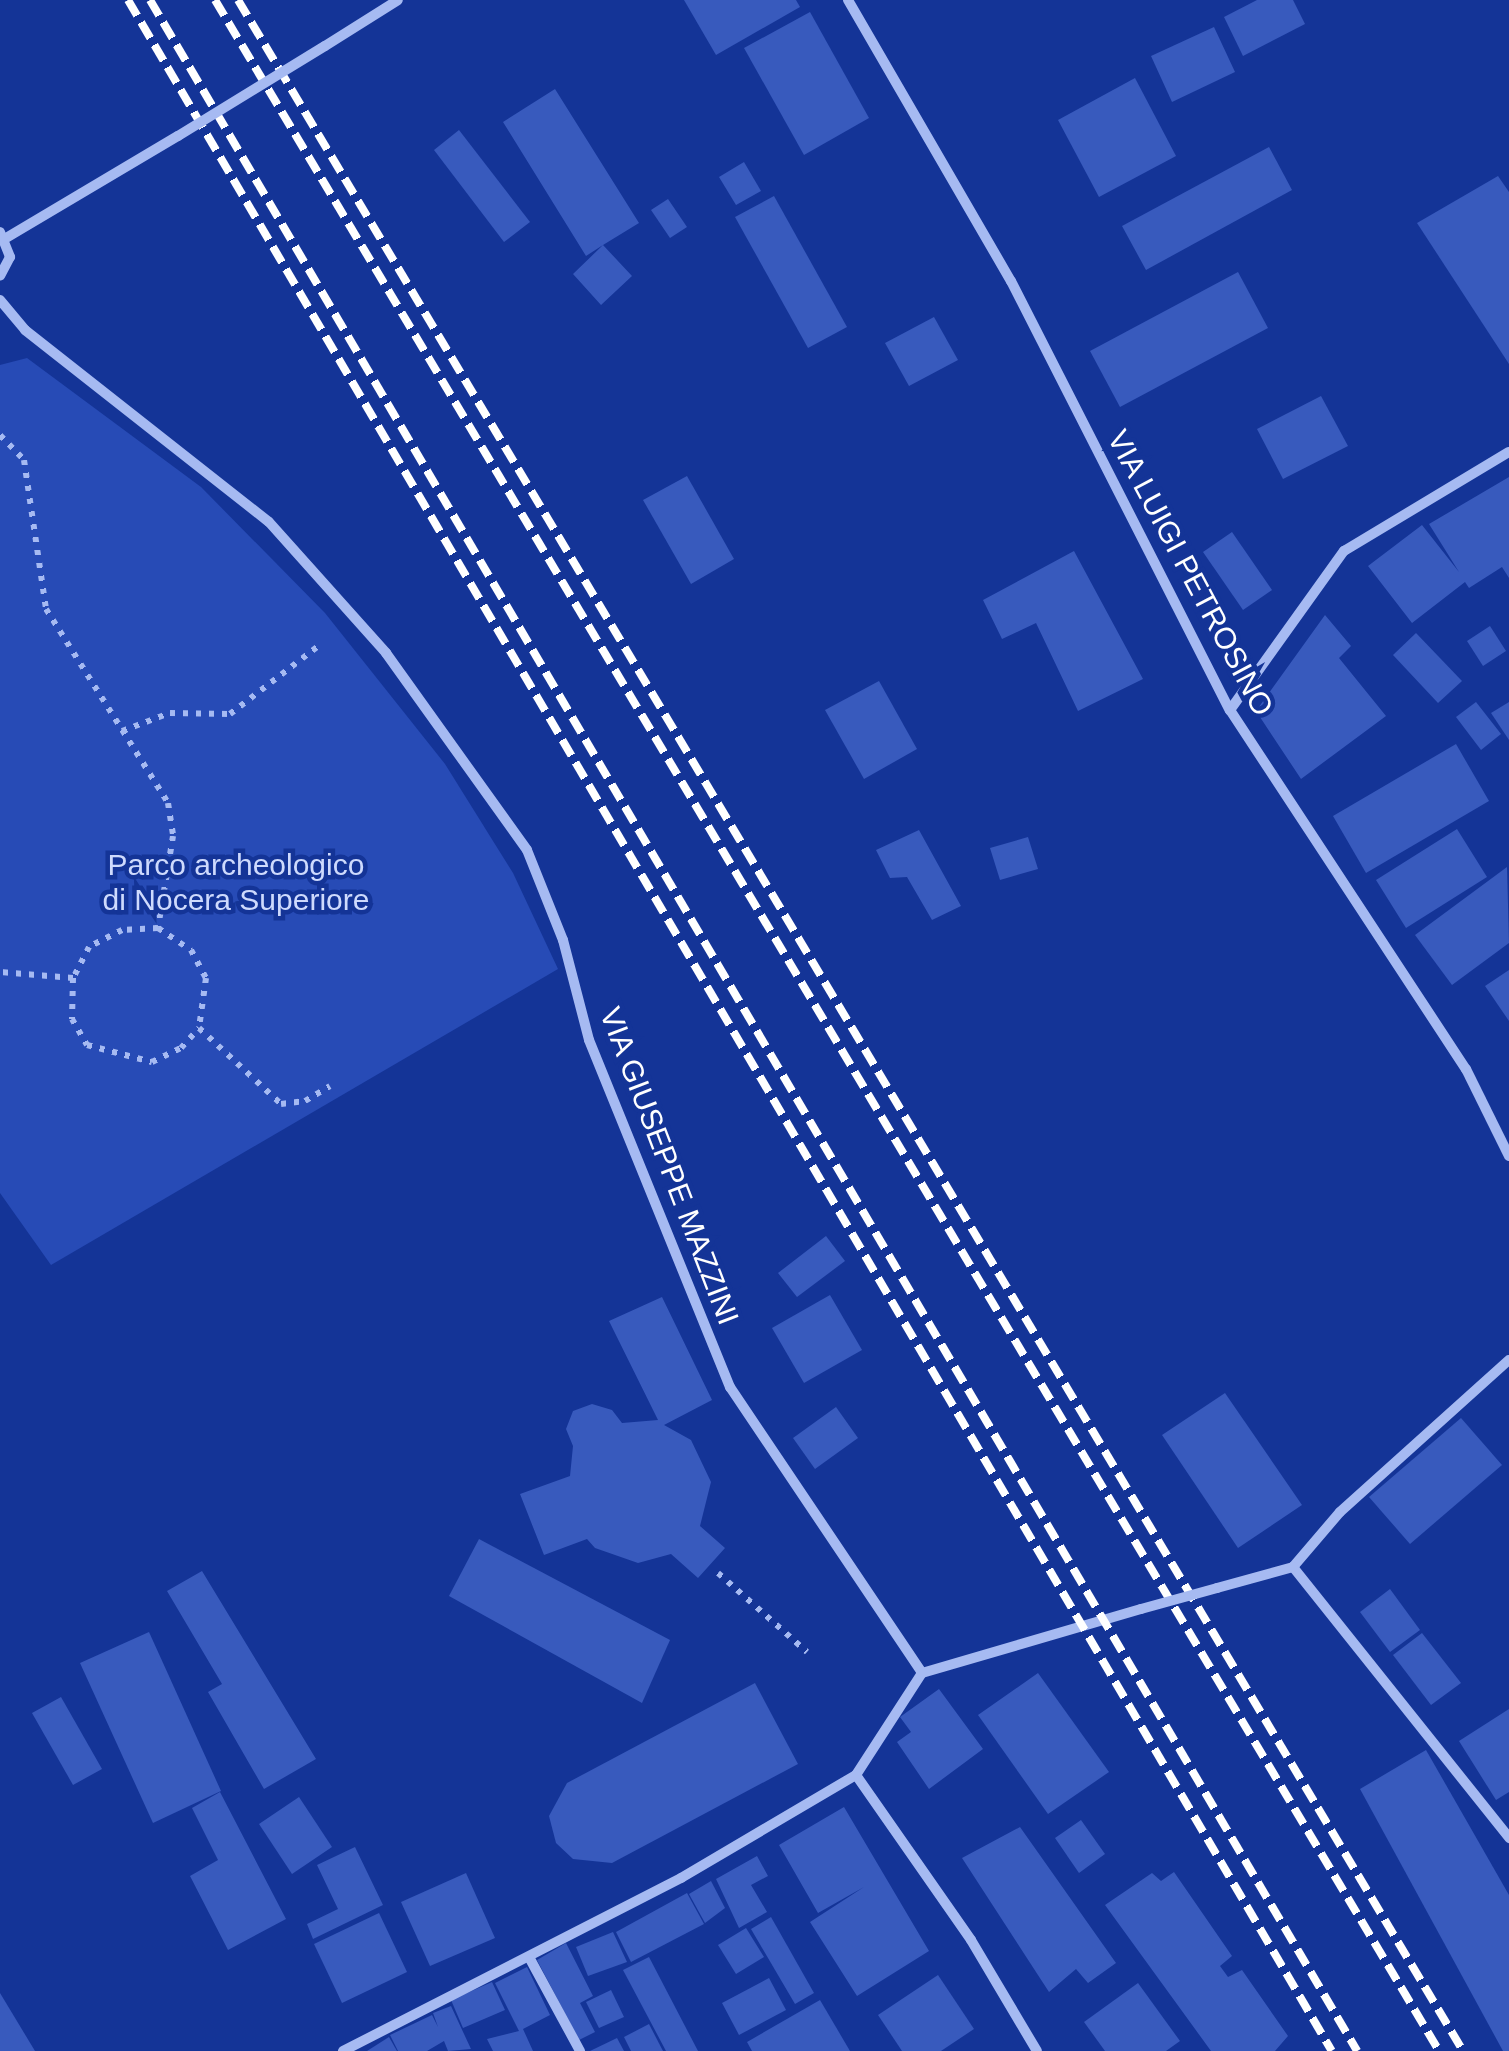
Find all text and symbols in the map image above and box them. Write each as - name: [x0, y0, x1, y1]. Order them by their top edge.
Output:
- street label: VIA LUIGI PETROSINO: [1099, 423, 1281, 723]
- park label: Parco archeologico di Nocera Superiore: [103, 847, 369, 918]
- street label: VIA GIUSEPPE MAZZINI: [592, 1002, 746, 1330]

